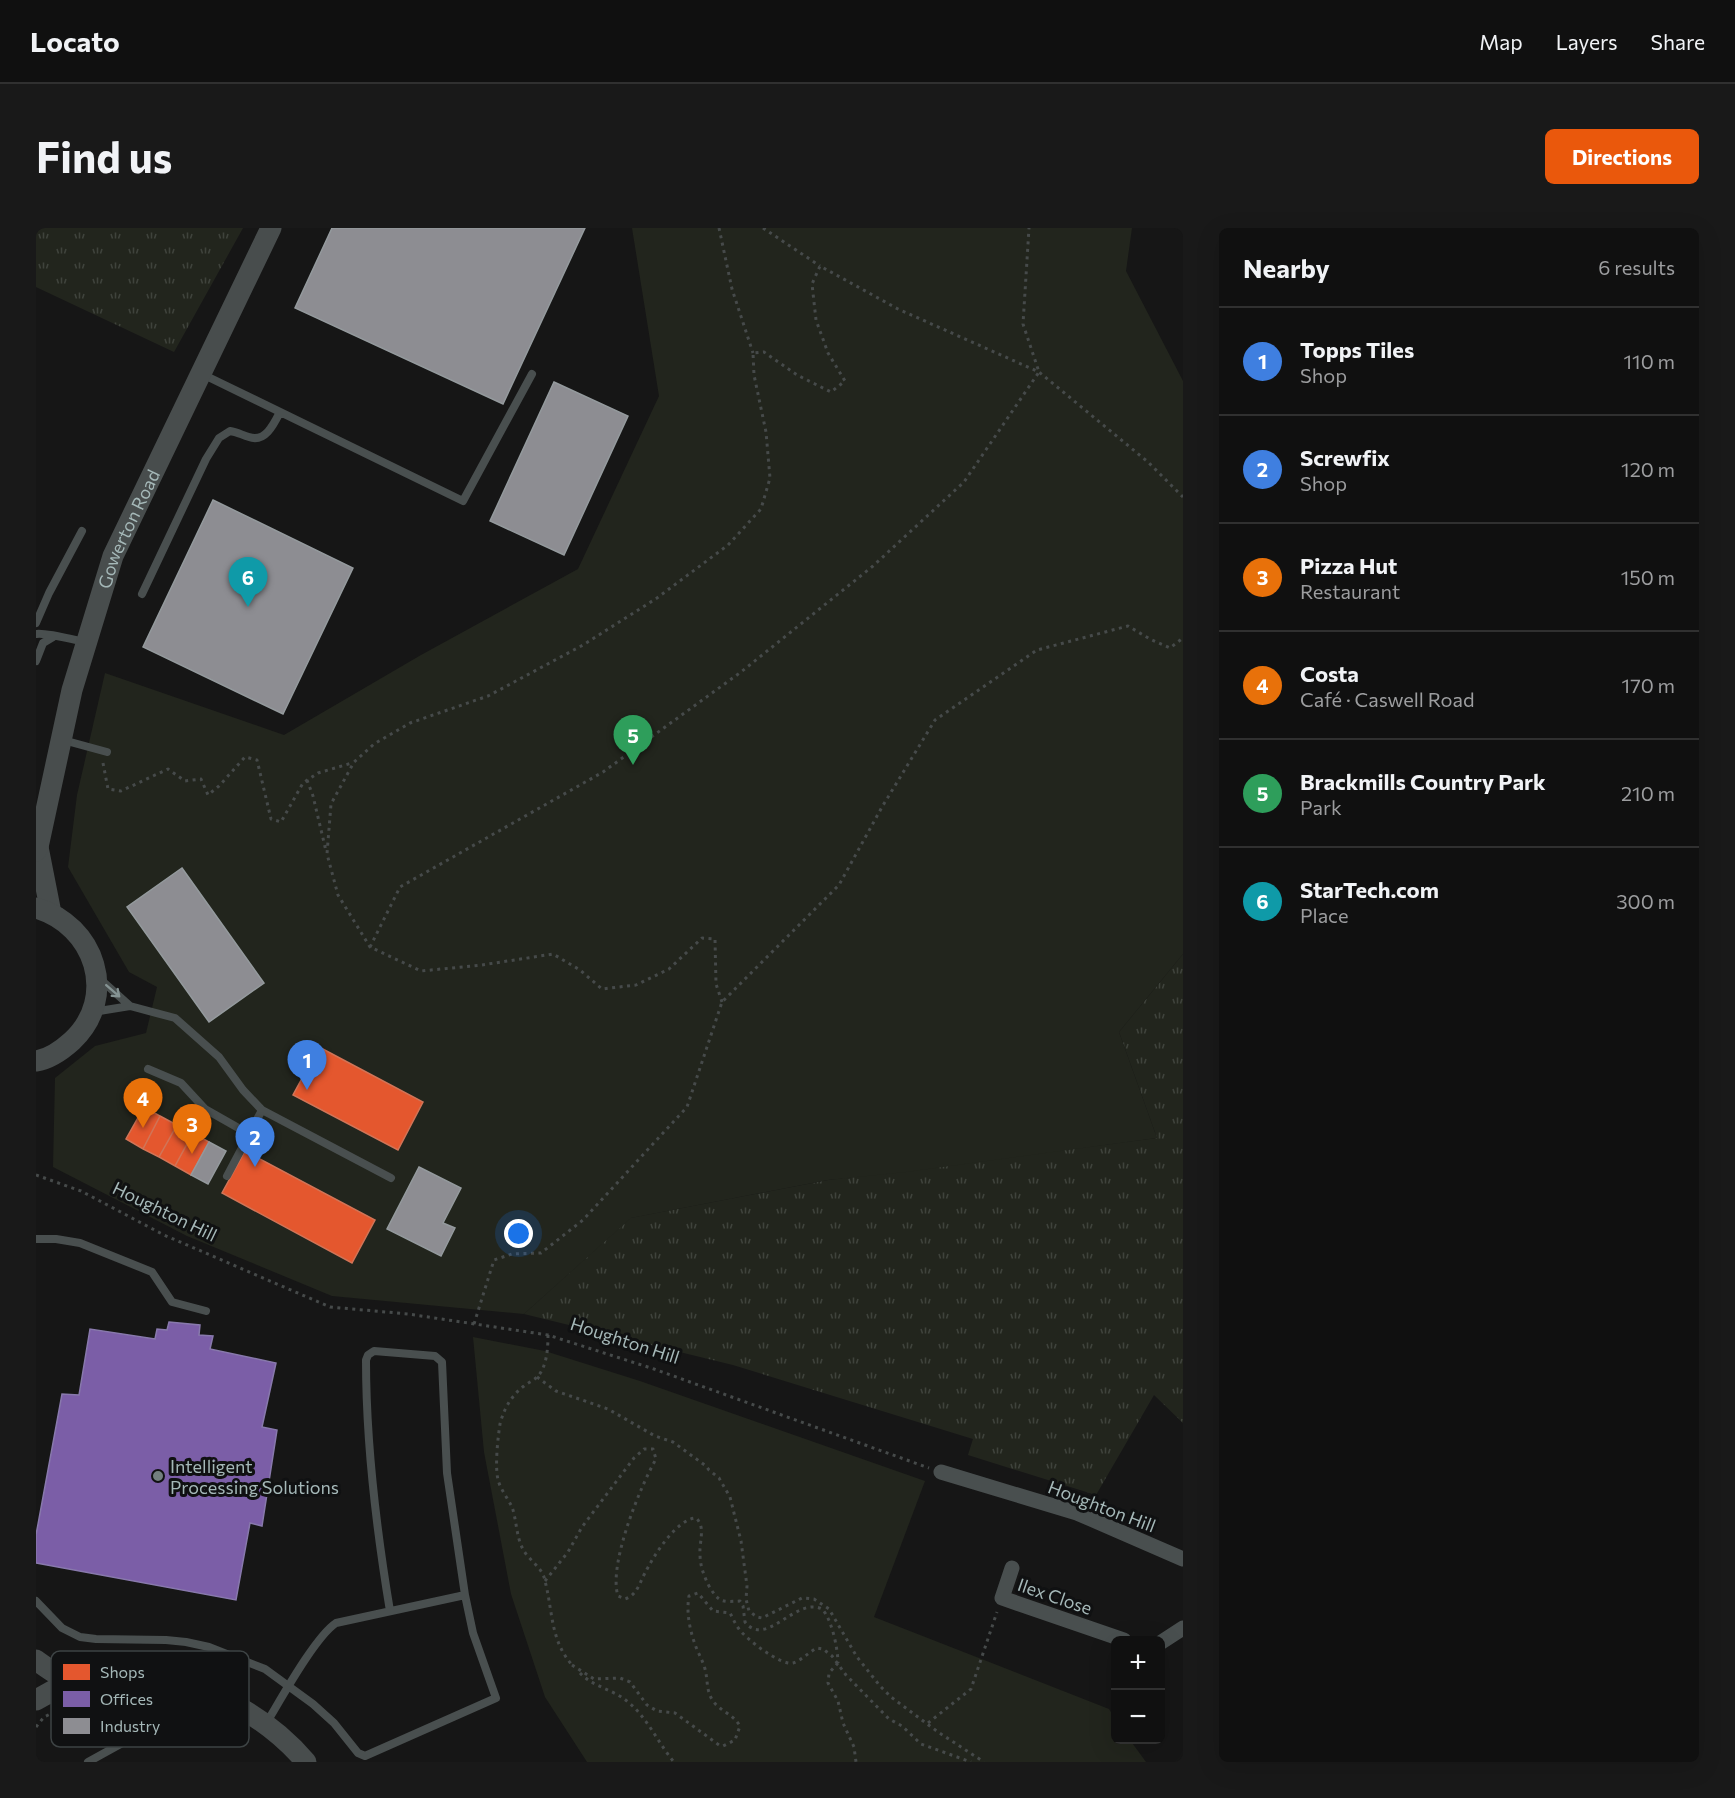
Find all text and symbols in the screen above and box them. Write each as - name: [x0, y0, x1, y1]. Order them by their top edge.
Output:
- text: Locato: [30, 24, 120, 58]
- text: Map: [1479, 29, 1523, 54]
- text: Layers: [1556, 29, 1618, 54]
- text: Share: [1651, 29, 1705, 54]
- button: Directions: [1545, 129, 1699, 184]
- text: Find us: [36, 130, 172, 182]
- text: Nearby: [1243, 252, 1330, 283]
- text: 6 results: [1598, 255, 1675, 279]
- text: Topps Tiles: [1300, 336, 1414, 363]
- text: 1: [1258, 349, 1267, 373]
- text: 110 m: [1624, 349, 1675, 373]
- text: Shop: [1300, 363, 1347, 387]
- text: Screwfix: [1300, 444, 1390, 471]
- text: 2: [1257, 457, 1268, 481]
- text: 120 m: [1621, 457, 1675, 481]
- street label: Gowerton Road: [93, 466, 164, 591]
- text: Shop: [1300, 471, 1347, 495]
- text: Pizza Hut: [1300, 552, 1397, 579]
- pin: 6: [228, 558, 268, 607]
- text: 3: [1257, 565, 1268, 589]
- text: 150 m: [1621, 565, 1675, 589]
- text: Restaurant: [1300, 579, 1400, 603]
- text: Costa: [1300, 660, 1359, 687]
- text: 4: [1256, 673, 1269, 697]
- text: 170 m: [1622, 673, 1675, 697]
- text: Café · Caswell Road: [1300, 687, 1474, 711]
- pin: 5: [614, 716, 652, 765]
- text: Brackmills Country Park: [1300, 768, 1546, 795]
- text: 5: [1257, 781, 1268, 805]
- text: 210 m: [1621, 781, 1675, 805]
- text: Park: [1300, 795, 1342, 819]
- text: StarTech.com: [1300, 876, 1439, 903]
- text: 6: [1256, 889, 1269, 913]
- text: 300 m: [1616, 889, 1675, 913]
- text: Place: [1300, 903, 1349, 927]
- one-way arrow: [105, 984, 120, 998]
- pin: 1: [288, 1040, 326, 1090]
- pin: 4: [124, 1078, 162, 1128]
- pin: 3: [172, 1104, 212, 1154]
- pin: 2: [236, 1118, 274, 1167]
- street label: Houghton Hill: [109, 1176, 221, 1246]
- your location: [504, 1219, 533, 1248]
- street label: Houghton Hill: [568, 1312, 682, 1368]
- place label: Intelligent Processing Solutions: [170, 1455, 339, 1498]
- marker: Intelligent Processing Solutions: [151, 1469, 165, 1483]
- street label: Houghton Hill: [1045, 1475, 1159, 1537]
- street label: Ilex Close: [1015, 1573, 1095, 1619]
- map controls: [1111, 1636, 1165, 1744]
- button: +: [1111, 1636, 1165, 1690]
- legend: [51, 1651, 249, 1747]
- text: Shops: [100, 1662, 145, 1681]
- text: Offices: [100, 1689, 153, 1708]
- button: −: [1111, 1690, 1165, 1744]
- text: Industry: [100, 1716, 160, 1735]

